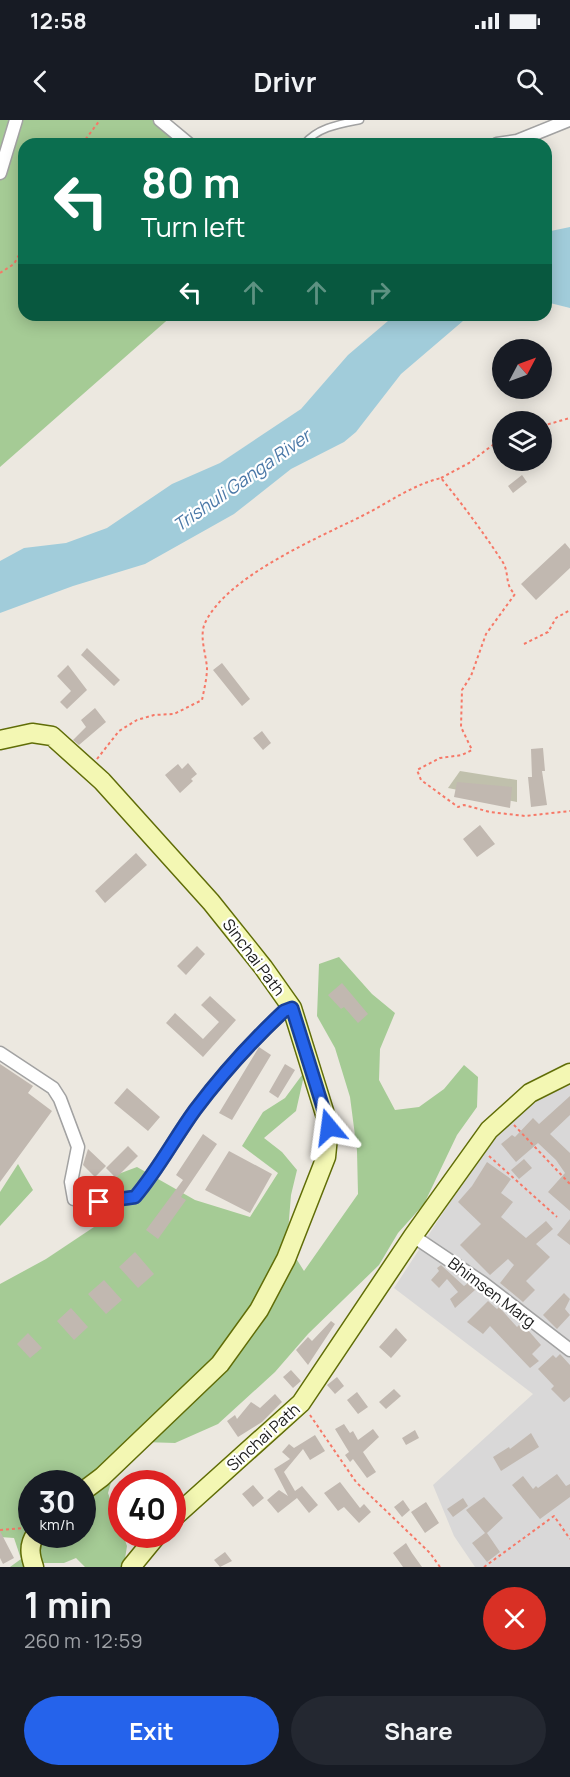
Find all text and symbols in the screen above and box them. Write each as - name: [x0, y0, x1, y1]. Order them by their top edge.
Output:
- text: 12:58: [30, 6, 87, 36]
- text: Drivr: [254, 63, 316, 100]
- icon: back: [24, 65, 57, 98]
- icon: search: [513, 65, 546, 98]
- text: 80 m: [141, 153, 241, 211]
- icon: left: [42, 162, 120, 240]
- text: Turn left: [141, 208, 245, 245]
- icon: left: [174, 276, 207, 309]
- icon: ahead: [237, 276, 270, 309]
- icon: ahead: [300, 276, 333, 309]
- icon: right: [363, 276, 396, 309]
- north arrow: [492, 339, 552, 399]
- map controls: [492, 339, 552, 471]
- button: layers: [492, 411, 552, 471]
- water label: Trishuli Ganga River: [168, 422, 317, 537]
- street label: Sinchai Path: [218, 914, 290, 1000]
- position arrow: [297, 1095, 361, 1159]
- pin: [73, 1176, 124, 1227]
- icon: arrive: [82, 1185, 115, 1218]
- street label: Bhimsen Marg: [444, 1252, 540, 1332]
- street label: Sinchai Path: [222, 1398, 304, 1476]
- speed limit sign: 40: [108, 1470, 186, 1548]
- text: 30: [38, 1481, 76, 1522]
- text: km/h: [40, 1514, 74, 1535]
- text: 1 min: [24, 1580, 112, 1629]
- button: close: [483, 1587, 546, 1650]
- text: 260 m · 12:59: [24, 1627, 143, 1654]
- button: Exit: [24, 1696, 279, 1765]
- button: Share: [291, 1696, 546, 1765]

